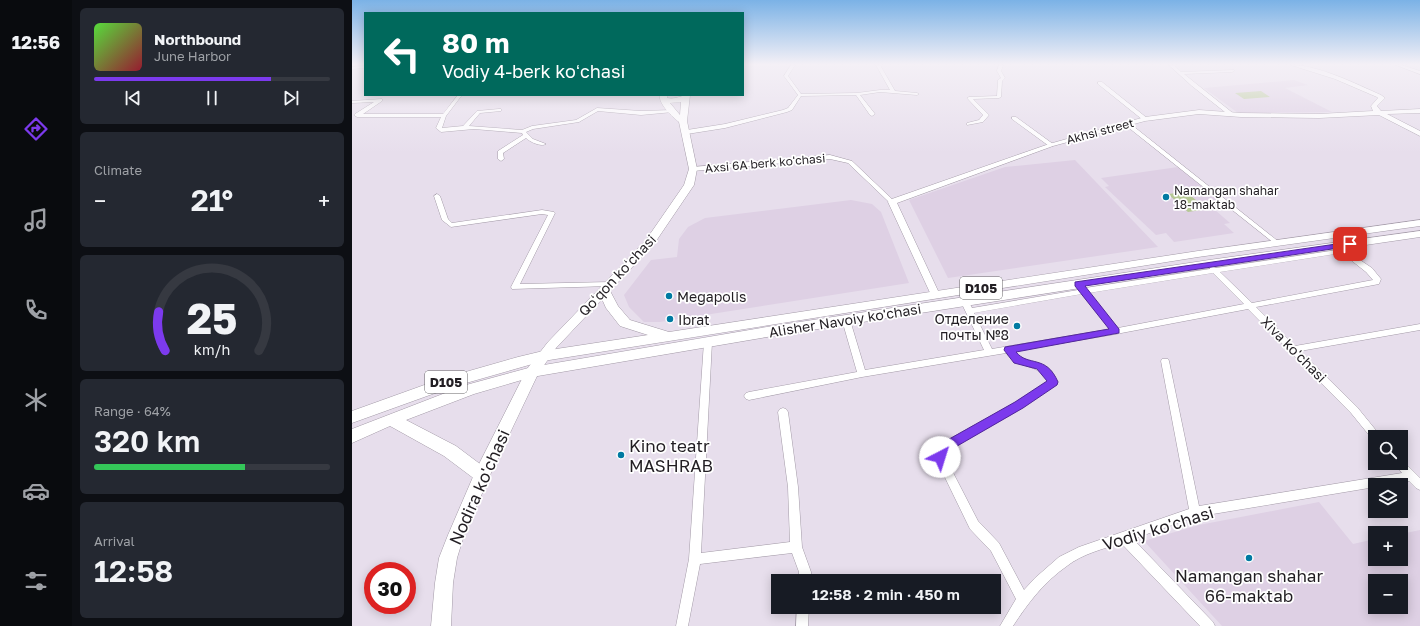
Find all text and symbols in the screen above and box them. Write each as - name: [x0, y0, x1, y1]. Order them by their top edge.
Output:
- text: 80 m: [442, 26, 510, 59]
- icon: left: [376, 28, 428, 80]
- text: Northbound: [154, 30, 241, 48]
- text: 12:56: [12, 31, 60, 53]
- text: June Harbor: [154, 48, 231, 64]
- text: Vodiy 4-berk koʻchasi: [442, 60, 625, 82]
- icon: previous: [122, 87, 144, 109]
- icon: pause: [201, 87, 223, 109]
- icon: next: [280, 87, 302, 109]
- icon: directions: [22, 115, 50, 143]
- street label: Akhsi street: [1065, 115, 1136, 147]
- street label: Axsi 6А berk ko'chasi: [704, 150, 826, 176]
- text: Climate: [94, 162, 142, 178]
- text: 21°: [191, 182, 233, 218]
- place label: Namangan shahar 18-maktab: [1174, 183, 1279, 212]
- text: −: [94, 187, 106, 214]
- text: +: [318, 187, 330, 214]
- marker: Namangan shahar 18-maktab: [1161, 192, 1171, 202]
- icon: music: [22, 206, 50, 234]
- pin: [1333, 227, 1367, 261]
- street label: Qoʻqon koʻchasi: [575, 231, 659, 319]
- icon: arrive: [1339, 233, 1361, 255]
- road number: D105: [960, 277, 1002, 299]
- place label: Megapolis: [677, 288, 746, 305]
- marker: Megapolis: [664, 291, 674, 301]
- text: 25: [187, 293, 237, 343]
- icon: phone: [22, 296, 50, 324]
- street label: Alisher Navoiy ko'chasi: [768, 300, 922, 340]
- place label: Отделение почты №8: [934, 310, 1009, 343]
- place label: Ibrat: [678, 311, 710, 328]
- street label: Xiva ko'chasi: [1258, 313, 1330, 385]
- marker: Ibrat: [665, 314, 675, 324]
- marker: Отделение почты №8: [1012, 321, 1022, 331]
- text: km/h: [194, 341, 230, 358]
- road number: D105: [425, 371, 467, 393]
- icon: climate: [22, 386, 50, 414]
- text: Range · 64%: [94, 403, 171, 419]
- text: 320 km: [94, 423, 200, 459]
- street label: Nodira ko'chasi: [444, 426, 514, 548]
- map controls: [1368, 430, 1408, 614]
- button: search: [1368, 430, 1408, 470]
- place label: Kino teatr MASHRAB: [629, 435, 713, 476]
- position arrow: [919, 436, 961, 478]
- marker: Kino teatr MASHRAB: [616, 450, 626, 460]
- icon: car: [22, 477, 50, 505]
- button: layers: [1368, 478, 1408, 518]
- street label: Vodiy ko'chasi: [1100, 501, 1216, 555]
- button: +: [1368, 526, 1408, 566]
- text: Arrival: [94, 533, 135, 549]
- text: 12:58: [94, 553, 173, 589]
- marker: Namangan shahar 66-maktab: [1244, 553, 1254, 563]
- speed limit sign: 30: [364, 562, 416, 614]
- place label: Namangan shahar 66-maktab: [1175, 565, 1323, 606]
- icon: filters: [22, 567, 50, 595]
- button: −: [1368, 574, 1408, 614]
- text: 12:58 · 2 min · 450 m: [812, 585, 960, 603]

